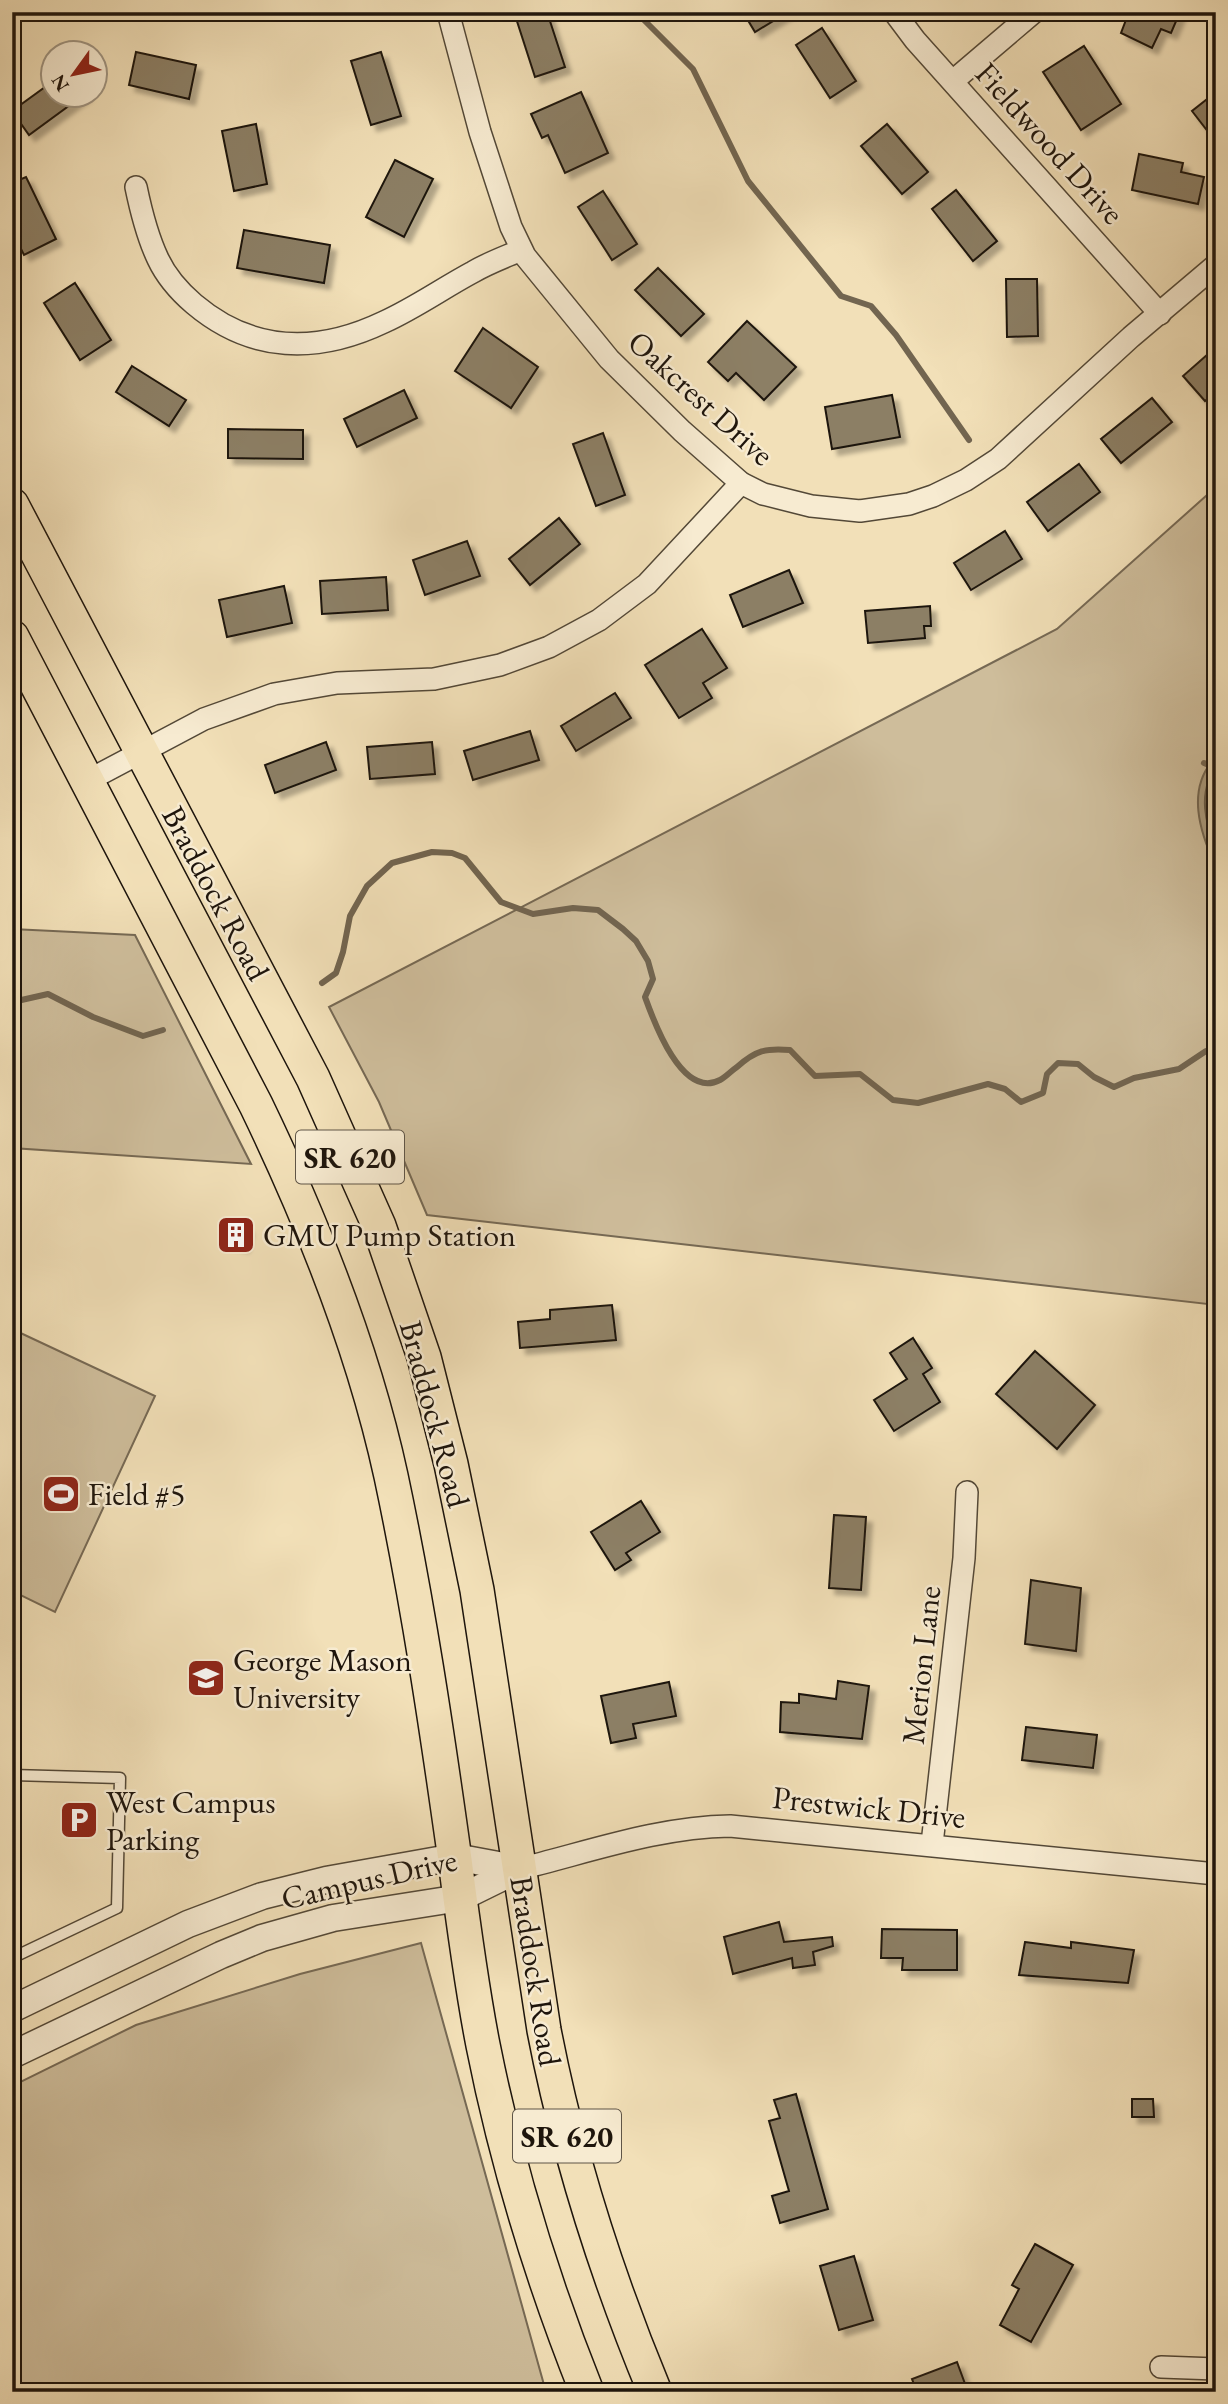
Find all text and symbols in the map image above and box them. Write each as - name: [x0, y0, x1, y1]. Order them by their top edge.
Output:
- north arrow: [38, 38, 108, 108]
- street label: Fieldwood Drive: [966, 53, 1134, 233]
- text: N: [45, 69, 75, 96]
- street label: Oakcrest Drive: [619, 321, 783, 475]
- street label: Braddock Road: [152, 798, 280, 988]
- road number: SR 620: [296, 1130, 404, 1184]
- building icon: GMU Pump Station: [215, 1214, 257, 1256]
- place label: GMU Pump Station: [263, 1214, 516, 1256]
- street label: Braddock Road: [390, 1316, 480, 1513]
- sports icon: Field #5: [40, 1473, 82, 1515]
- place label: Field #5: [88, 1473, 185, 1515]
- street label: Merion Lane: [892, 1584, 950, 1746]
- place label: George Mason University: [233, 1639, 412, 1718]
- school or university icon: George Mason University: [185, 1657, 227, 1699]
- street label: Prestwick Drive: [770, 1776, 968, 1838]
- place label: West Campus Parking: [106, 1781, 276, 1860]
- parking icon: West Campus Parking: [58, 1799, 100, 1841]
- street label: Campus Drive: [277, 1838, 461, 1920]
- street label: Braddock Road: [500, 1873, 572, 2070]
- road number: SR 620: [513, 2110, 621, 2162]

